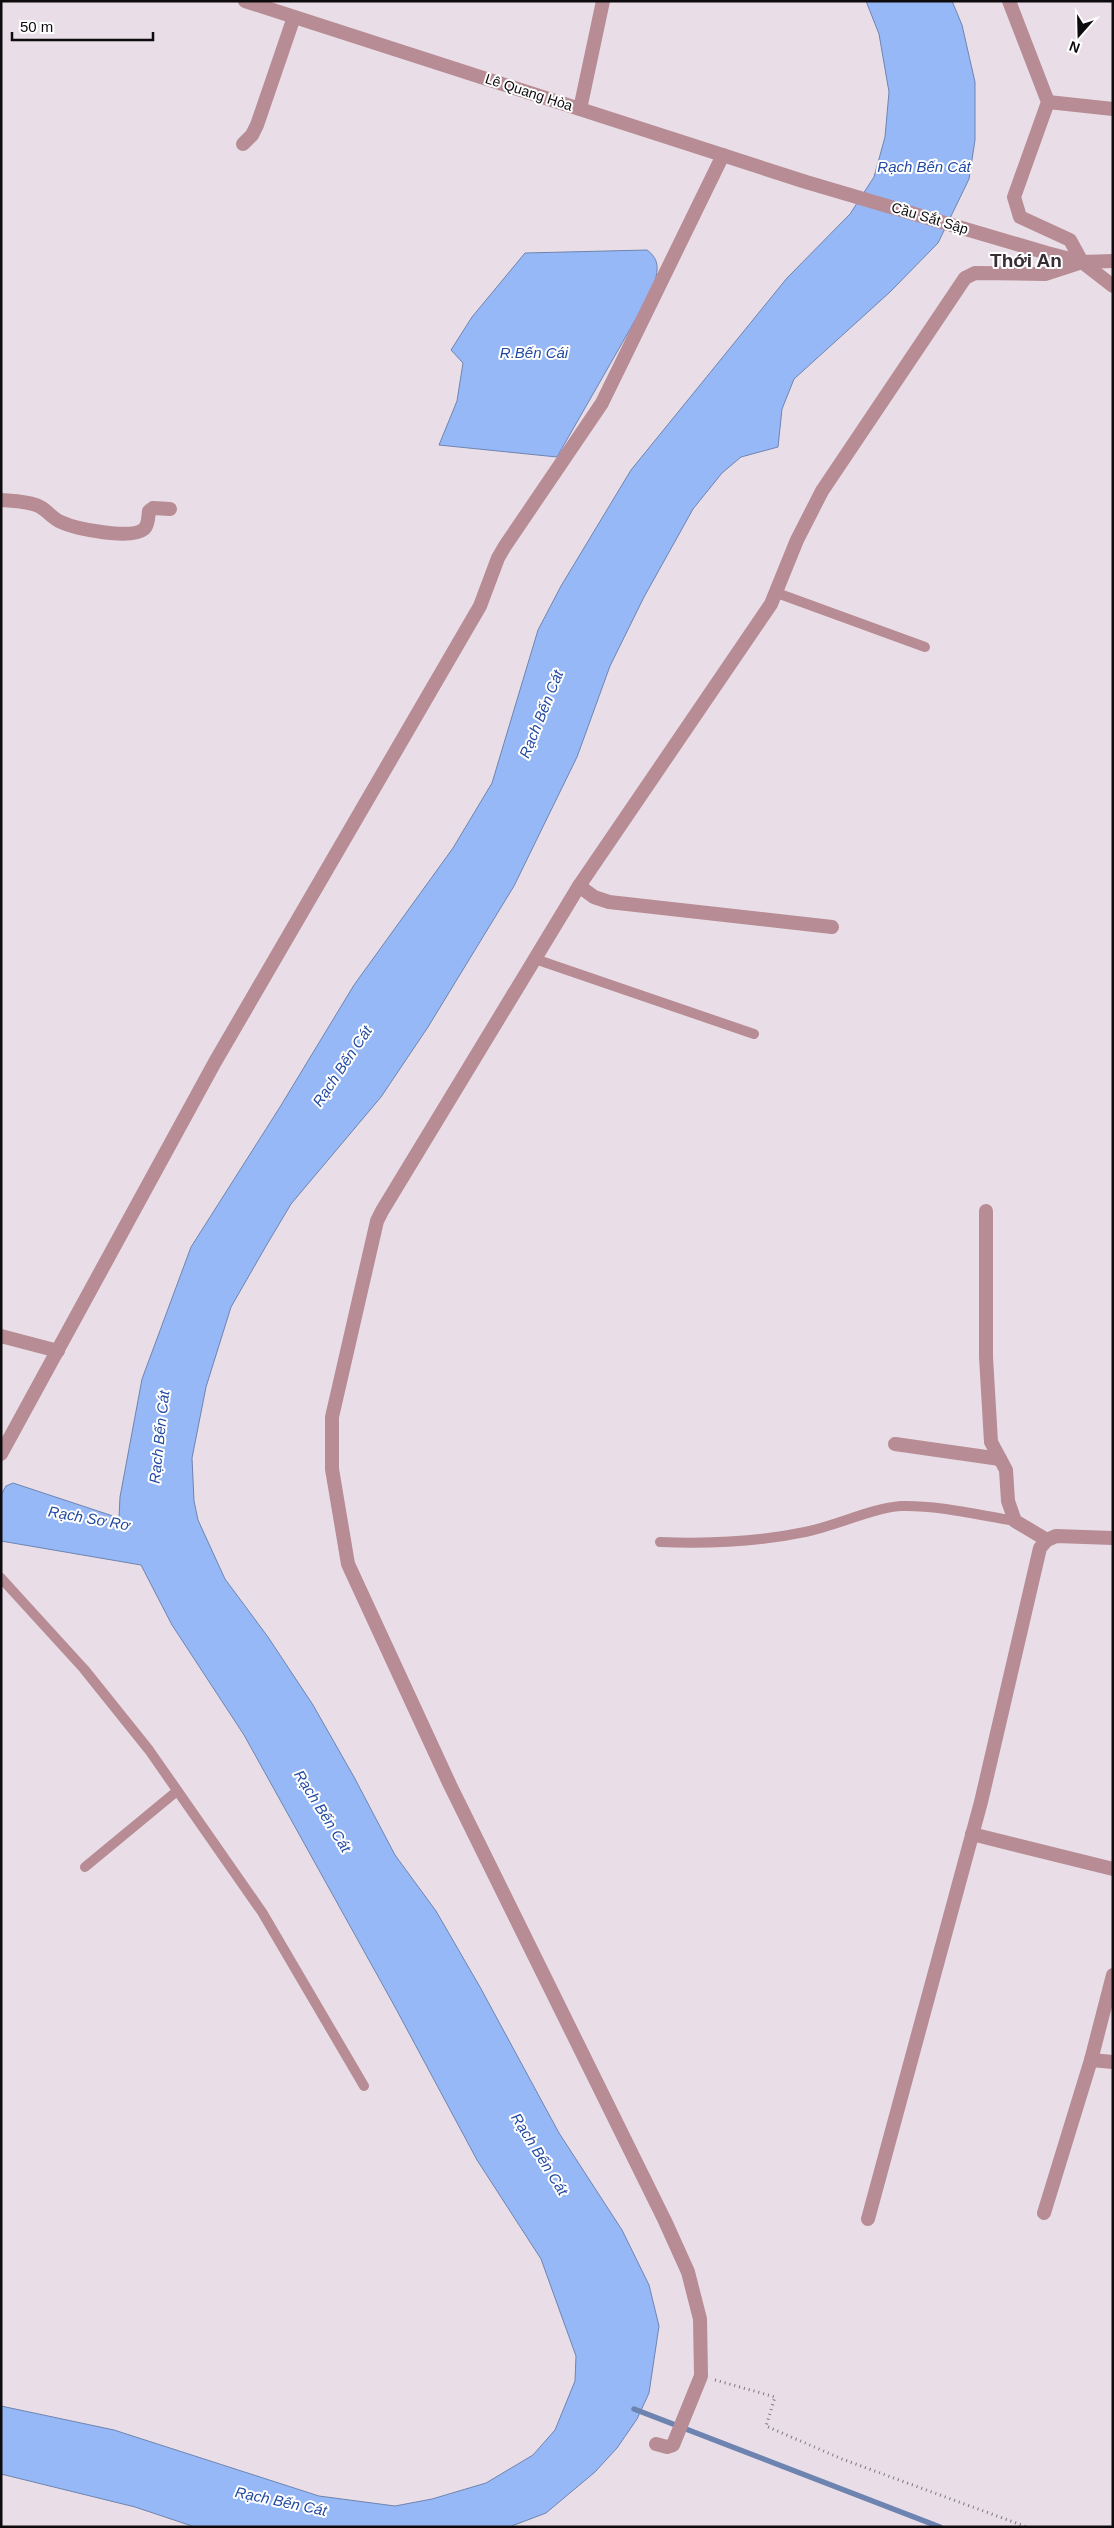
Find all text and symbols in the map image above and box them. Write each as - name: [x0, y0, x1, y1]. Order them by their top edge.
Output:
- scale bar: [12, 10, 154, 42]
- north arrow: [1054, 10, 1104, 60]
- text: 50 m: [20, 18, 53, 35]
- text: N: [1067, 38, 1082, 56]
- street label: Lê Quang Hòa: [483, 70, 575, 114]
- water label: Rạch Bến Cát: [877, 158, 972, 175]
- street label: Cầu Sắt Sập: [890, 199, 970, 237]
- district label: Thới An: [990, 250, 1062, 271]
- water label: R.Bến Cái: [500, 344, 569, 361]
- water label: Rạch Bến Cát: [516, 667, 567, 760]
- water label: Rạch Bến Cát: [309, 1022, 376, 1109]
- water label: Rạch Bến Cát: [146, 1389, 172, 1484]
- water label: Rạch Sơ Rơ: [47, 1502, 133, 1534]
- water label: Rạch Bến Cát: [291, 1767, 355, 1856]
- water label: Rạch Bến Cát: [508, 2110, 572, 2199]
- water label: Rạch Bến Cát: [234, 2483, 329, 2519]

